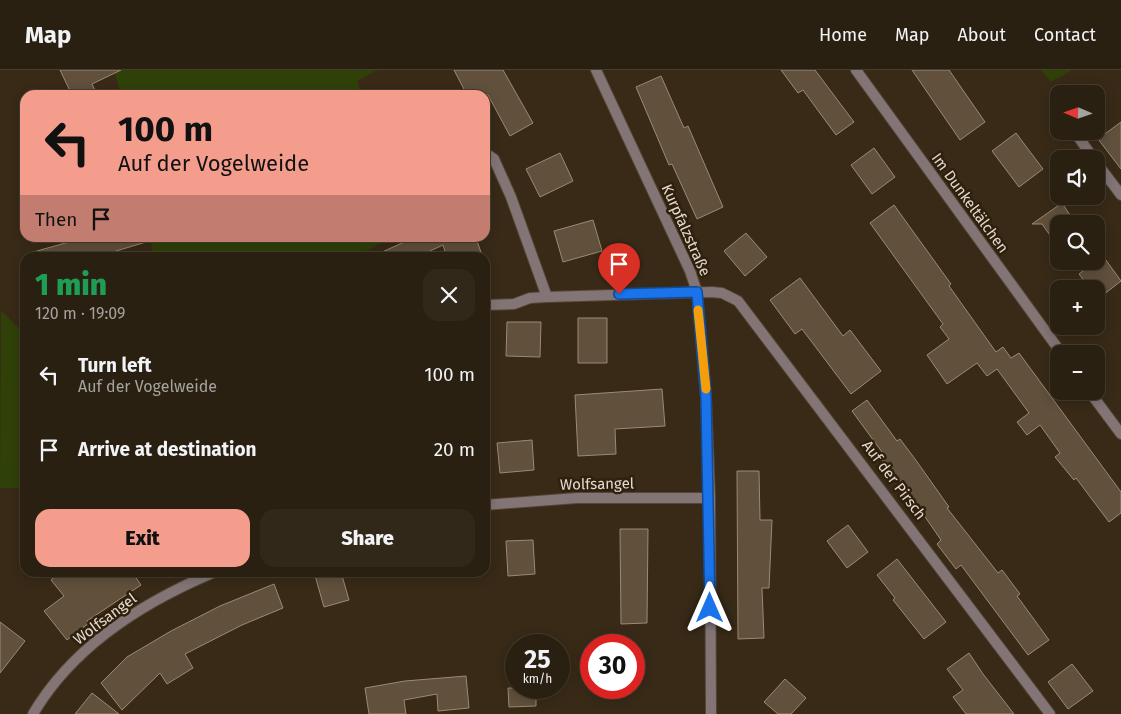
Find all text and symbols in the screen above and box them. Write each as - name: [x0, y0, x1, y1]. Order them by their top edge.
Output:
- text: Map: [25, 21, 71, 49]
- text: Home: [819, 24, 867, 46]
- text: Map: [895, 24, 929, 46]
- text: About: [957, 24, 1006, 46]
- text: Contact: [1034, 24, 1096, 46]
- north arrow: [1050, 85, 1105, 140]
- map controls: [1050, 85, 1105, 400]
- text: 100 m: [118, 108, 213, 150]
- icon: left: [35, 110, 100, 175]
- text: Auf der Vogelweide: [118, 150, 309, 177]
- street label: Im Dunkeltälchen: [928, 150, 1012, 256]
- button: sound: [1050, 150, 1105, 205]
- street label: Kurpfalzstraße: [658, 181, 714, 279]
- icon: arrive: [87, 205, 115, 233]
- text: Then: [35, 208, 77, 231]
- button: search: [1050, 215, 1105, 270]
- pin: [598, 243, 640, 294]
- icon: arrive: [605, 250, 633, 278]
- text: 1 min: [35, 267, 107, 303]
- button: close: [423, 269, 475, 321]
- button: +: [1050, 280, 1105, 335]
- text: 120 m · 19:09: [35, 304, 125, 323]
- button: −: [1050, 345, 1105, 400]
- text: Turn left: [78, 354, 152, 377]
- icon: left: [35, 361, 63, 389]
- text: 100 m: [424, 363, 475, 386]
- text: Auf der Vogelweide: [78, 377, 217, 396]
- icon: arrive: [35, 436, 63, 464]
- street label: Auf der Pirsch: [858, 437, 930, 523]
- text: Arrive at destination: [78, 438, 257, 461]
- text: 20 m: [434, 438, 475, 461]
- street label: Wolfsangel: [560, 474, 635, 494]
- button: Exit: [35, 509, 250, 567]
- button: Share: [260, 509, 475, 567]
- position arrow: [683, 581, 735, 633]
- street label: Wolfsangel: [70, 589, 141, 649]
- speed limit sign: 30: [580, 634, 645, 699]
- text: 25: [524, 645, 551, 675]
- text: km/h: [523, 672, 552, 686]

